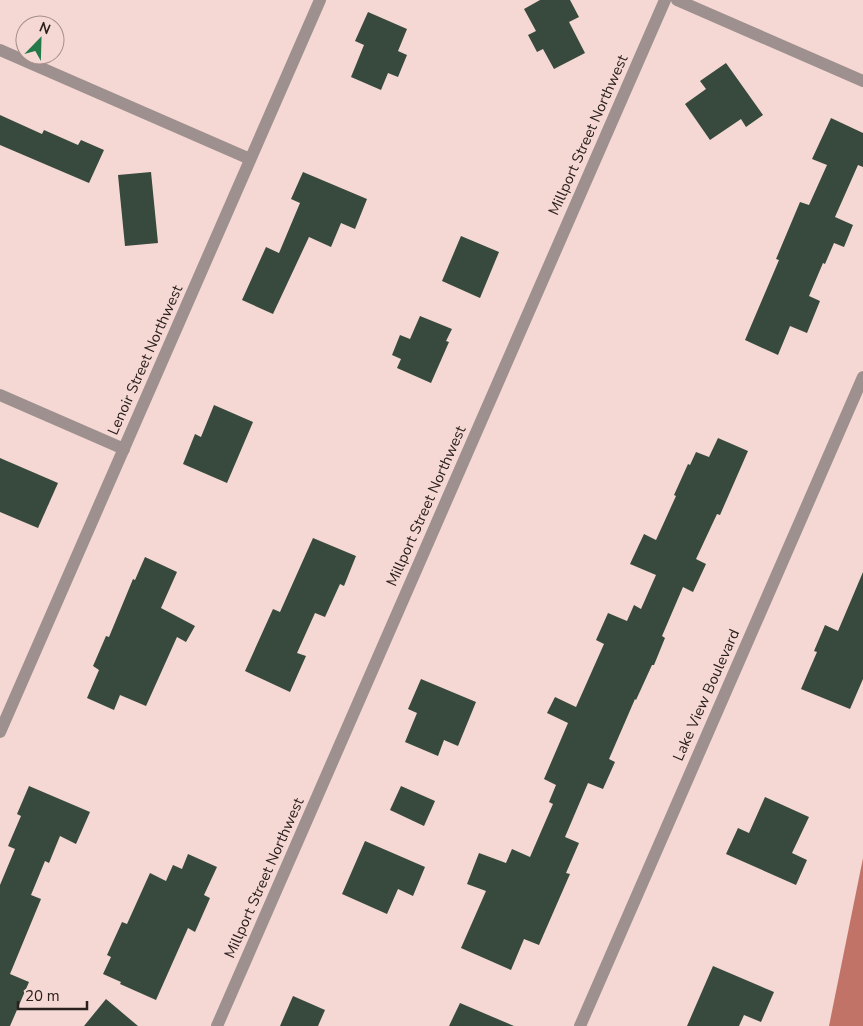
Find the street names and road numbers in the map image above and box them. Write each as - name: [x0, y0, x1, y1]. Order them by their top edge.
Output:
- street label: Millport Street Northwest: [544, 51, 633, 218]
- street label: Lenoir Street Northwest: [103, 281, 187, 438]
- street label: Millport Street Northwest: [382, 422, 471, 589]
- street label: Lake View Boulevard: [668, 626, 744, 764]
- street label: Millport Street Northwest: [220, 794, 309, 961]

